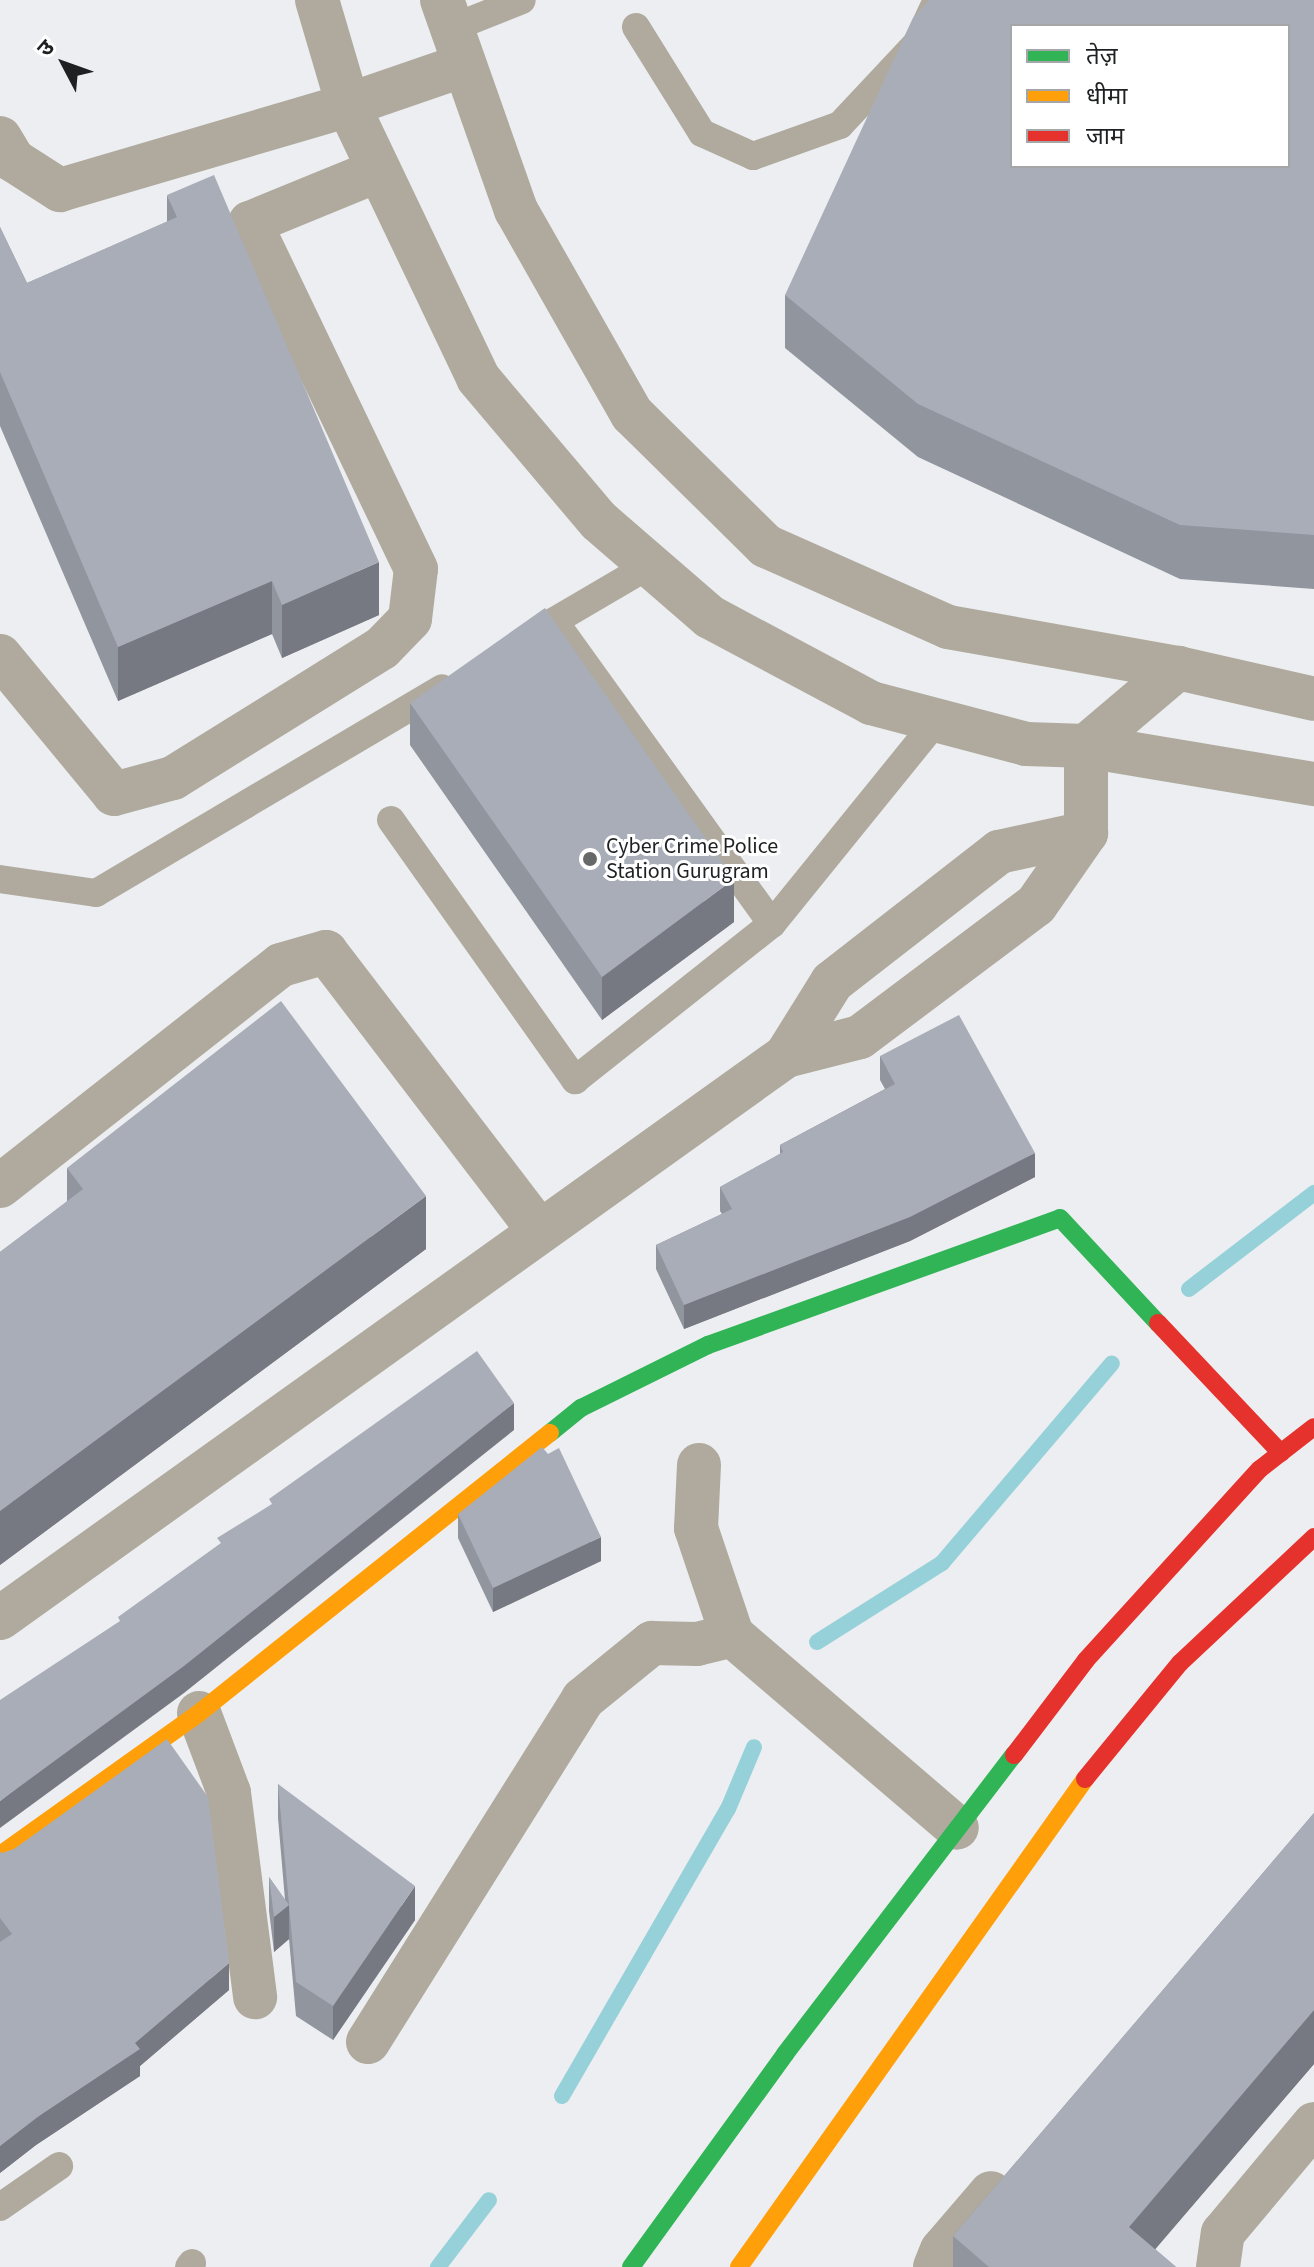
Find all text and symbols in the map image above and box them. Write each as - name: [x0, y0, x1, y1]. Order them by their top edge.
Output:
- north arrow: [24, 24, 104, 104]
- legend: [1010, 24, 1290, 168]
- text: उ: [30, 33, 62, 64]
- text: तेज़: [1086, 39, 1118, 74]
- text: धीमा: [1086, 79, 1128, 114]
- text: जाम: [1086, 119, 1124, 154]
- place label: Cyber Crime Police Station Gurugram: [606, 833, 778, 884]
- marker: Cyber Crime Police Station Gurugram: [581, 850, 599, 868]

